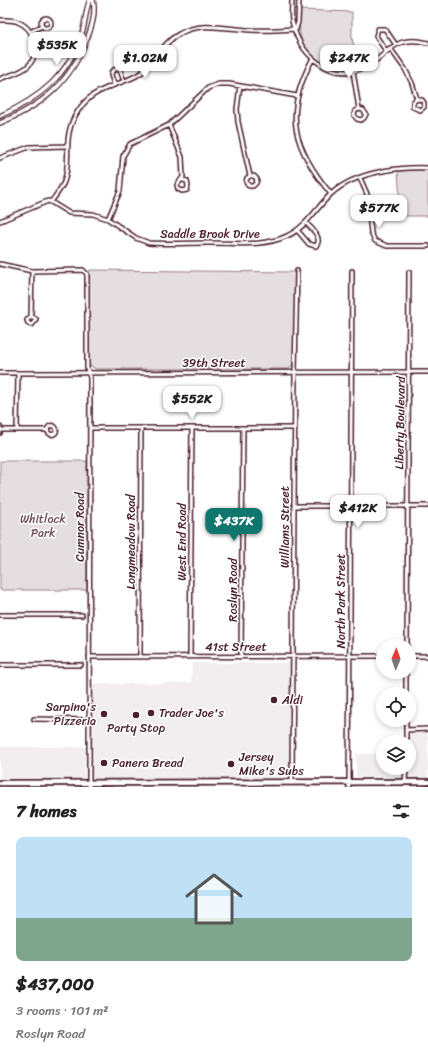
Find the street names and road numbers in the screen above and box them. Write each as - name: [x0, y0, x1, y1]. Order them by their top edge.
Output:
- street label: Saddle Brook Drive: [160, 223, 260, 245]
- street label: 39th Street: [182, 352, 246, 374]
- street label: Liberty Boulevard: [388, 376, 412, 470]
- street label: Williams Street: [274, 486, 296, 568]
- street label: Cumnor Road: [69, 491, 91, 562]
- street label: Longmeadow Road: [120, 494, 142, 590]
- street label: West End Road: [171, 502, 193, 581]
- street label: North Park Street: [330, 553, 352, 649]
- street label: Roslyn Road: [222, 557, 244, 622]
- street label: 41st Street: [205, 636, 267, 658]

